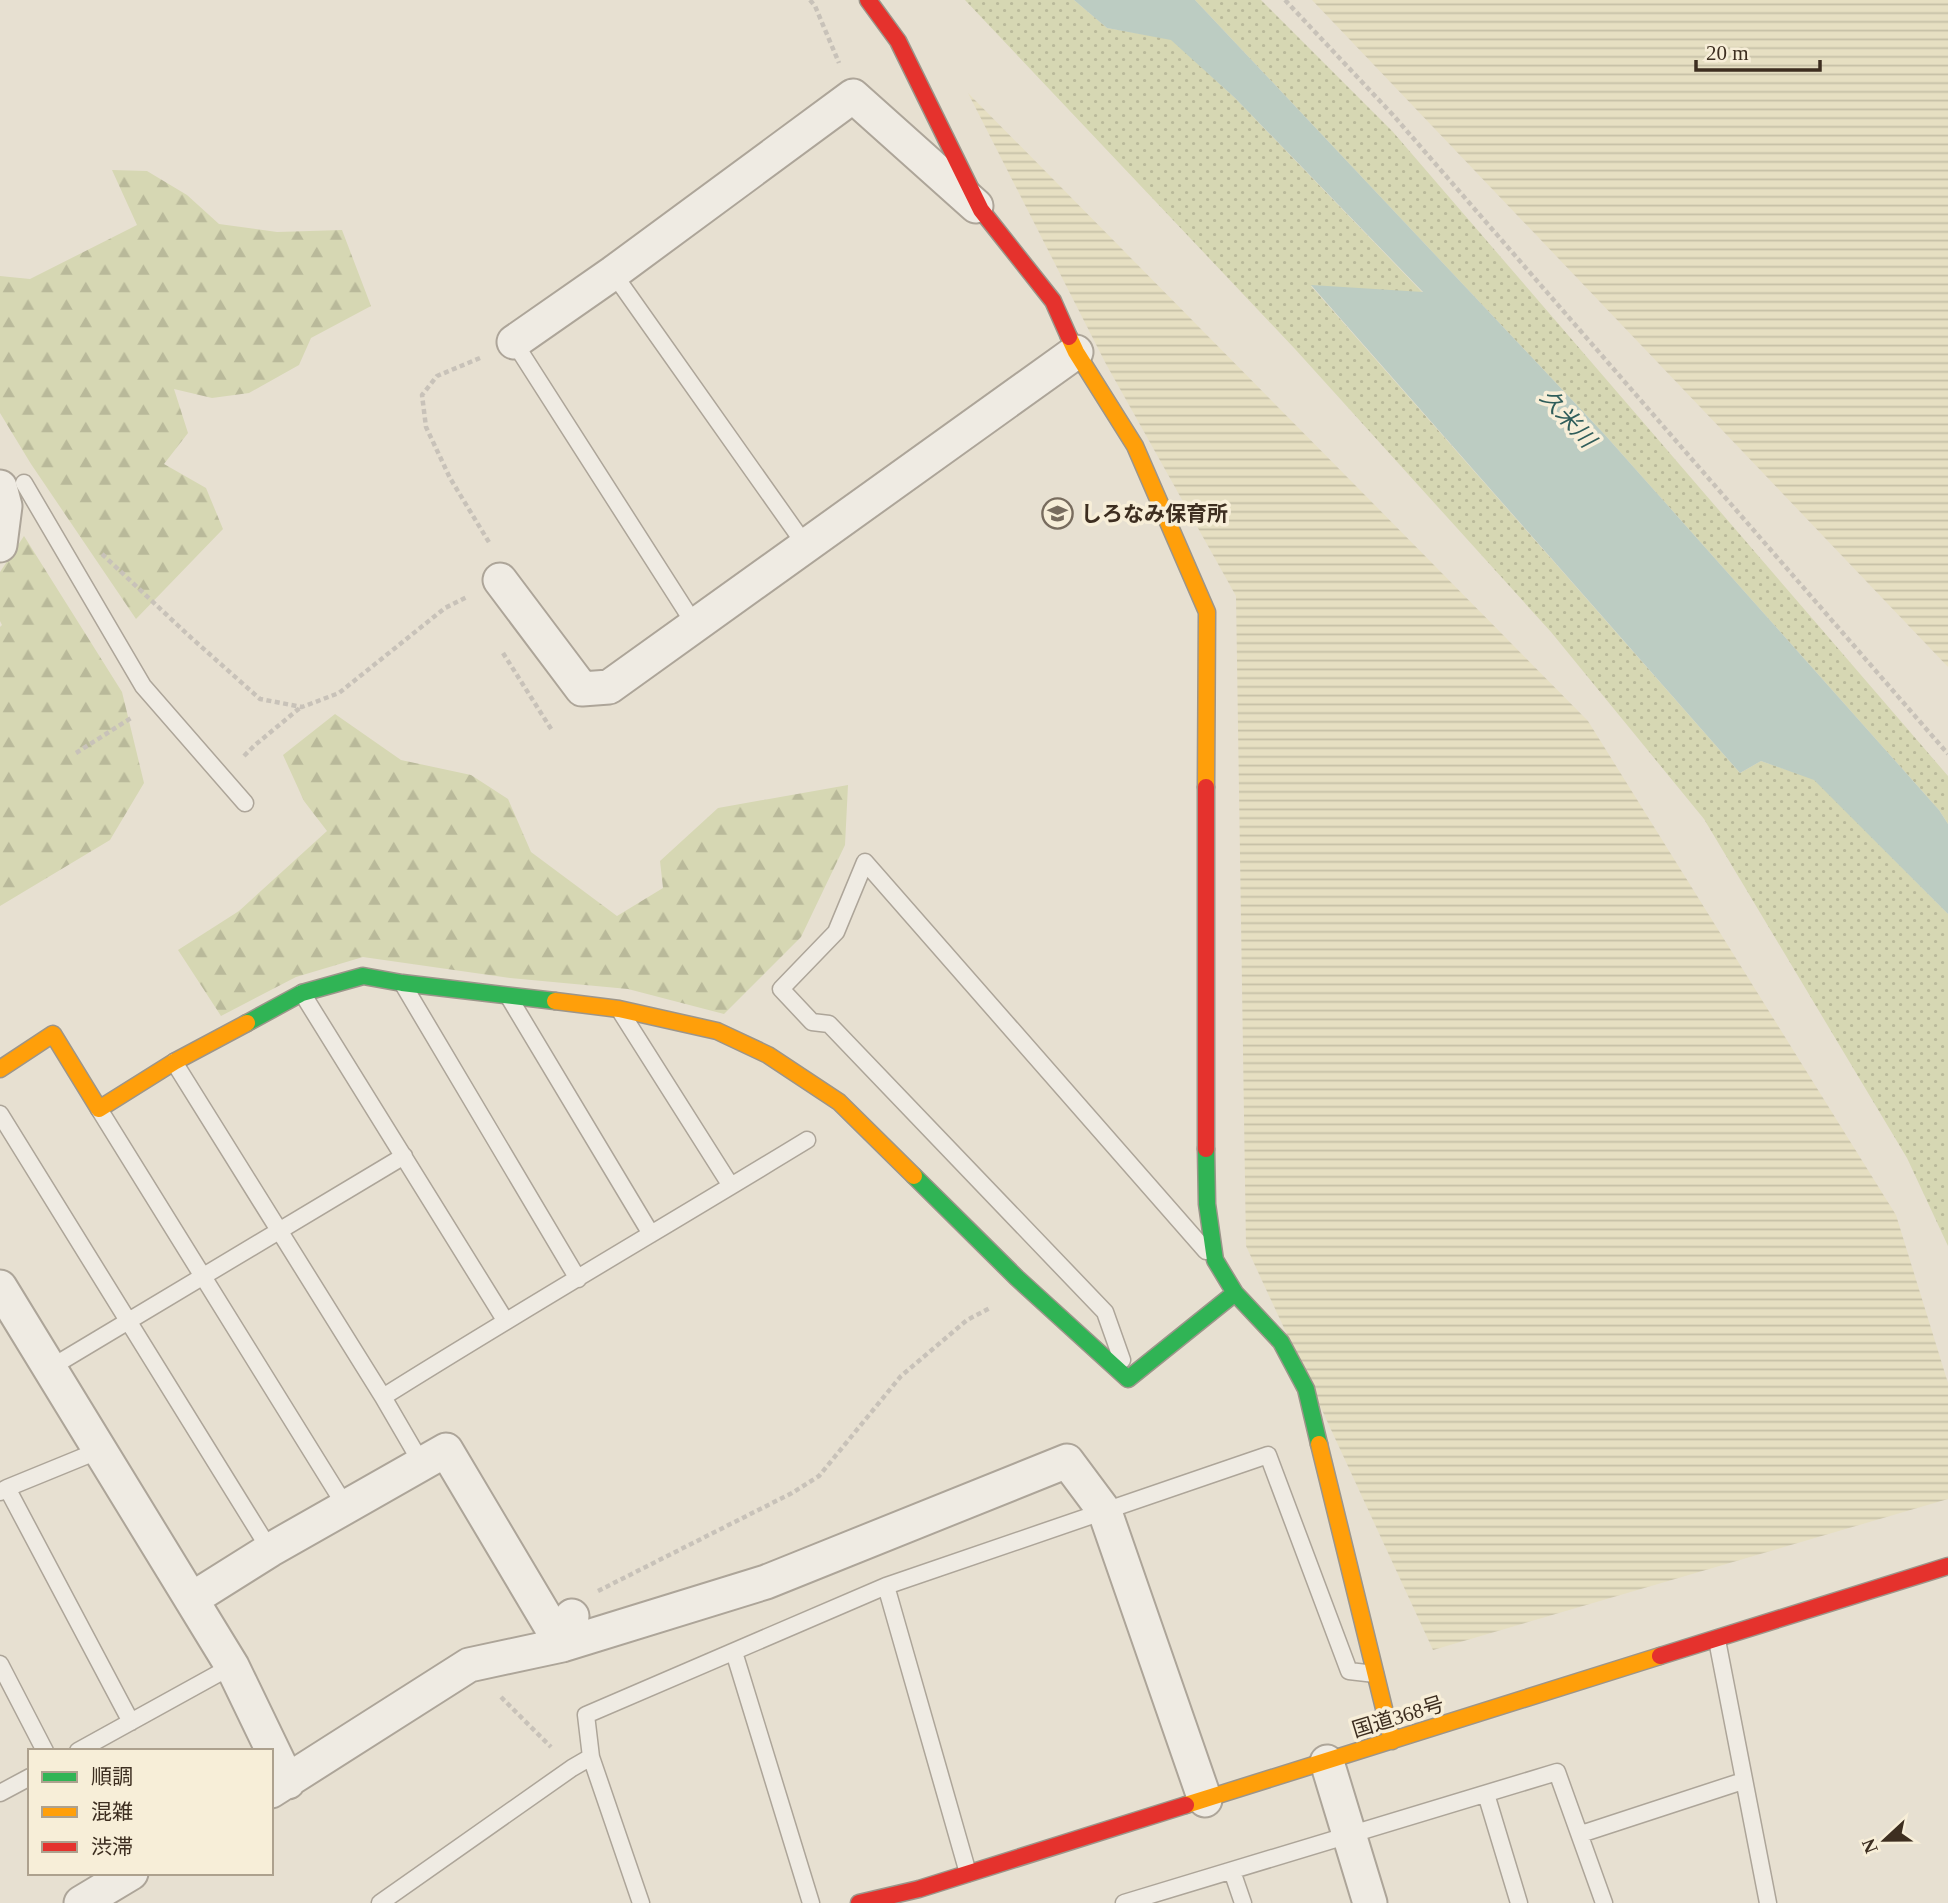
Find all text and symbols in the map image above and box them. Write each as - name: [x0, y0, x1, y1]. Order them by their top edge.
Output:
- scale bar: [1696, 28, 1820, 72]
- text: 20 m: [1706, 41, 1749, 65]
- water label: 久米川: [1535, 384, 1602, 455]
- school or university icon: しろなみ保育所: [1041, 497, 1075, 531]
- place label: しろなみ保育所: [1081, 502, 1228, 526]
- street label: 国道368号: [1349, 1692, 1447, 1742]
- legend: [28, 1749, 273, 1875]
- text: 順調: [91, 1765, 133, 1789]
- text: 混雑: [91, 1800, 133, 1824]
- north arrow: [1850, 1805, 1920, 1875]
- text: 渋滞: [91, 1835, 133, 1859]
- text: N: [1857, 1836, 1882, 1856]

